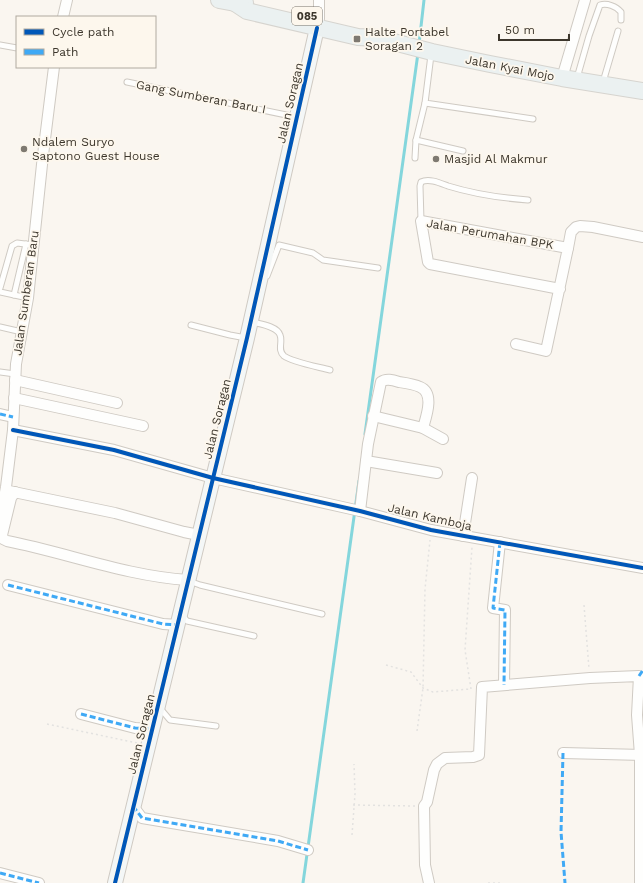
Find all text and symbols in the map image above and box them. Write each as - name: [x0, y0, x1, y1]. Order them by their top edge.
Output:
- road number: 085: [292, 7, 322, 25]
- legend: [16, 16, 156, 68]
- scale bar: [499, 16, 569, 42]
- text: 50 m: [505, 23, 535, 37]
- text: Cycle path: [52, 25, 114, 39]
- place label: Halte Portabel Soragan 2: [365, 25, 449, 53]
- marker: Halte Portabel Soragan 2: [352, 34, 362, 44]
- text: Path: [52, 45, 78, 59]
- street label: Jalan Kyai Mojo: [464, 52, 556, 84]
- street label: Jalan Soragan: [274, 61, 306, 145]
- street label: Gang Sumberan Baru I: [135, 78, 267, 116]
- place label: Ndalem Suryo Saptono Guest House: [32, 135, 160, 163]
- marker: Ndalem Suryo Saptono Guest House: [19, 144, 29, 154]
- place label: Masjid Al Makmur: [444, 152, 548, 166]
- marker: Masjid Al Makmur: [431, 154, 441, 164]
- street label: Jalan Perumahan BPK: [425, 216, 555, 252]
- street label: Jalan Sumberan Baru: [10, 230, 42, 356]
- street label: Jalan Soragan: [200, 377, 234, 461]
- street label: Jalan Kamboja: [387, 501, 474, 534]
- street label: Jalan Soragan: [124, 692, 158, 776]

